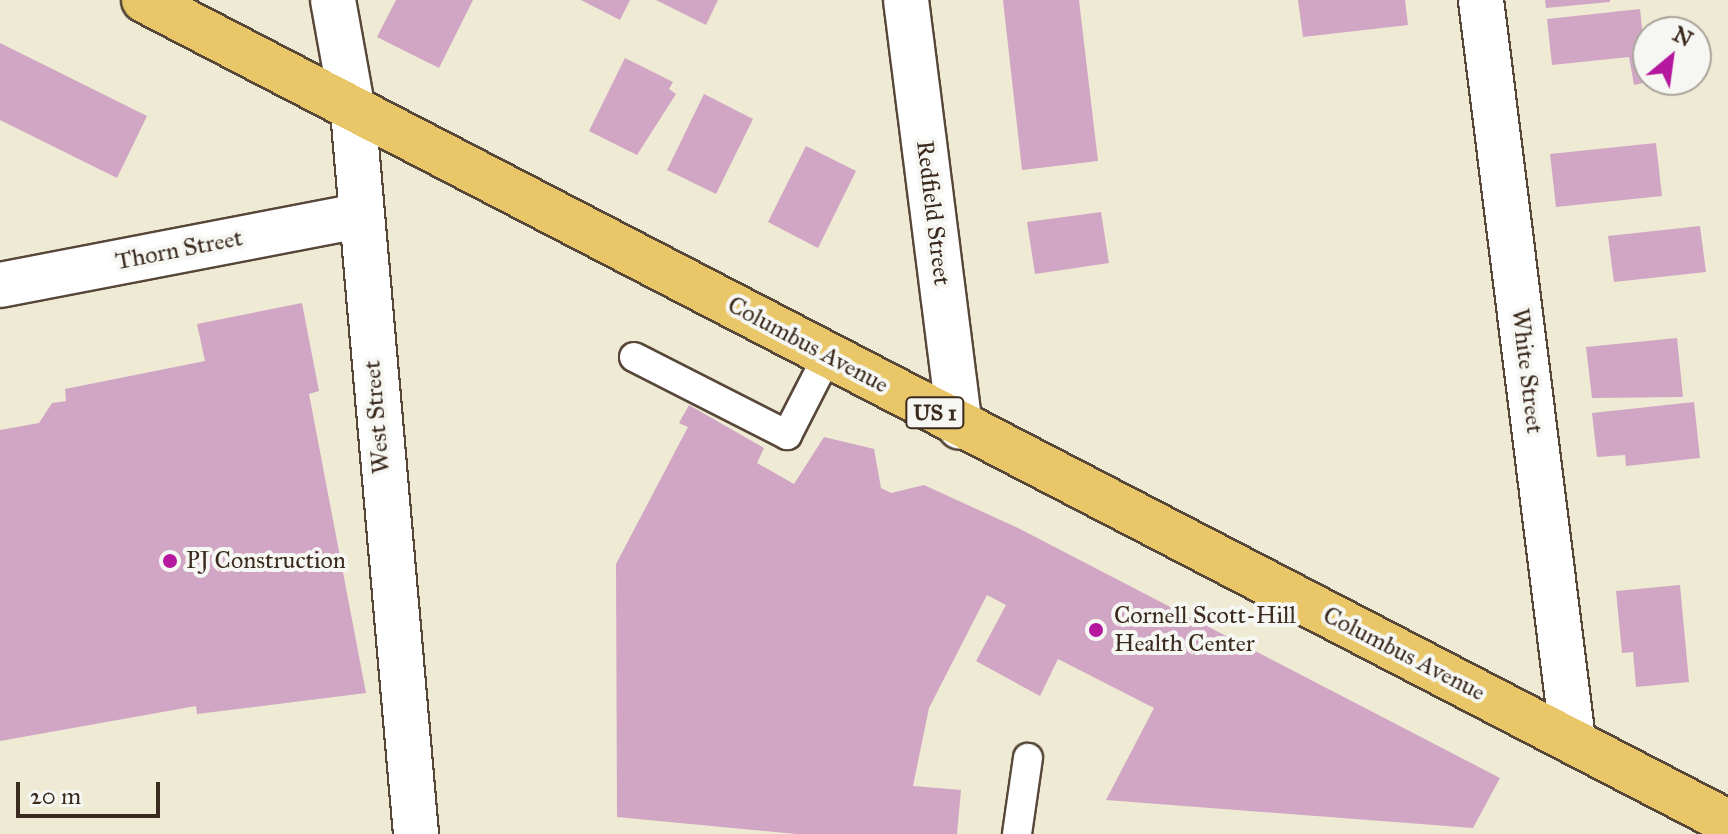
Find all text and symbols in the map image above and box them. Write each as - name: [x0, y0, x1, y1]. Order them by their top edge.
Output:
- north arrow: [1632, 16, 1712, 96]
- text: N: [1668, 20, 1698, 53]
- street label: Redfield Street: [910, 139, 956, 287]
- street label: Thorn Street: [113, 224, 245, 276]
- street label: Columbus Avenue: [723, 290, 893, 400]
- street label: White Street: [1505, 307, 1549, 435]
- street label: West Street: [358, 359, 396, 475]
- road number: US 1: [905, 395, 965, 431]
- place label: PJ Construction: [186, 547, 346, 575]
- marker: PJ Construction: [161, 552, 179, 570]
- street label: Columbus Avenue: [1318, 601, 1490, 707]
- place label: Cornell Scott-Hill Health Center: [1114, 602, 1296, 658]
- marker: Cornell Scott-Hill Health Center: [1085, 619, 1107, 641]
- scale bar: [20, 766, 164, 816]
- text: 20 m: [30, 781, 81, 811]

